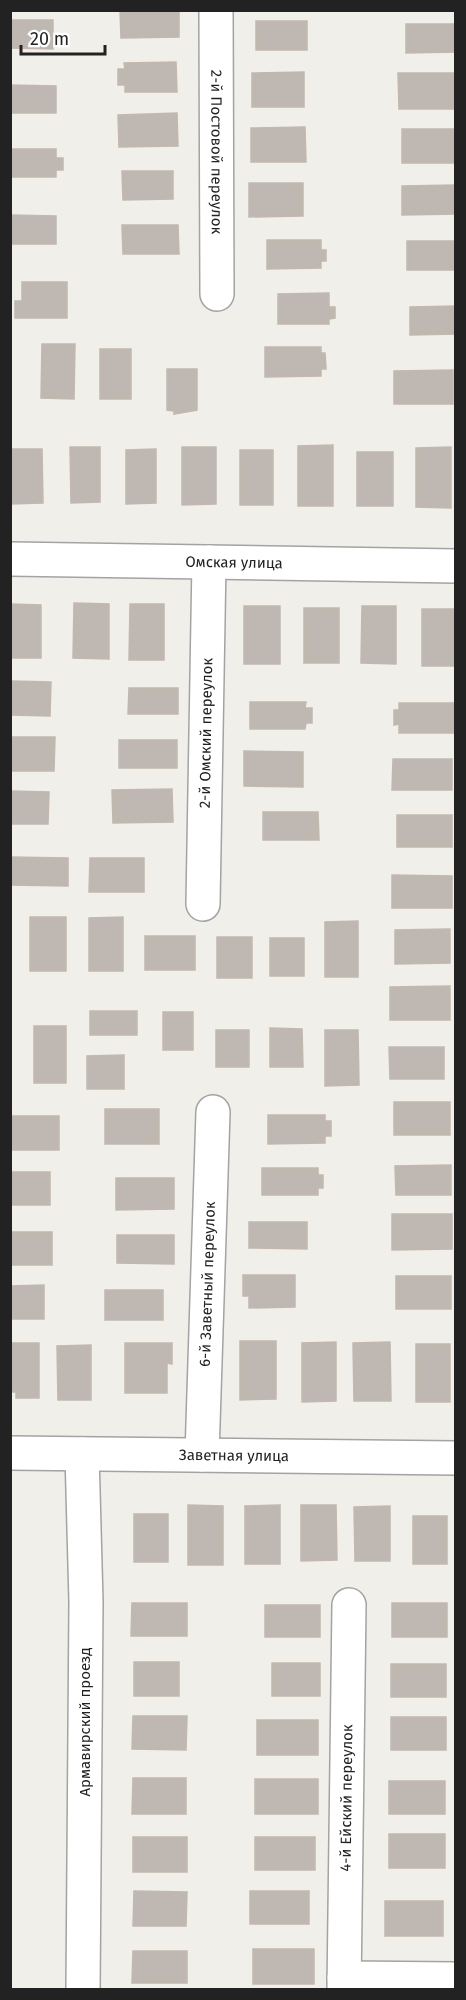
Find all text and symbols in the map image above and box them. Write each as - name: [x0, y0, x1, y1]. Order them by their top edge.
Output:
- scale bar: [21, 18, 105, 56]
- text: 20 m: [30, 28, 69, 50]
- street label: 2-й Постовой переулок: [207, 70, 226, 234]
- street label: Омская улица: [185, 553, 283, 572]
- street label: 2-й Омский переулок: [196, 657, 216, 808]
- street label: 6-й Заветный переулок: [196, 1201, 219, 1367]
- street label: Заветная улица: [179, 1446, 289, 1465]
- street label: Армавирский проезд: [76, 1647, 94, 1797]
- street label: 4-й Ейский переулок: [337, 1724, 356, 1872]

